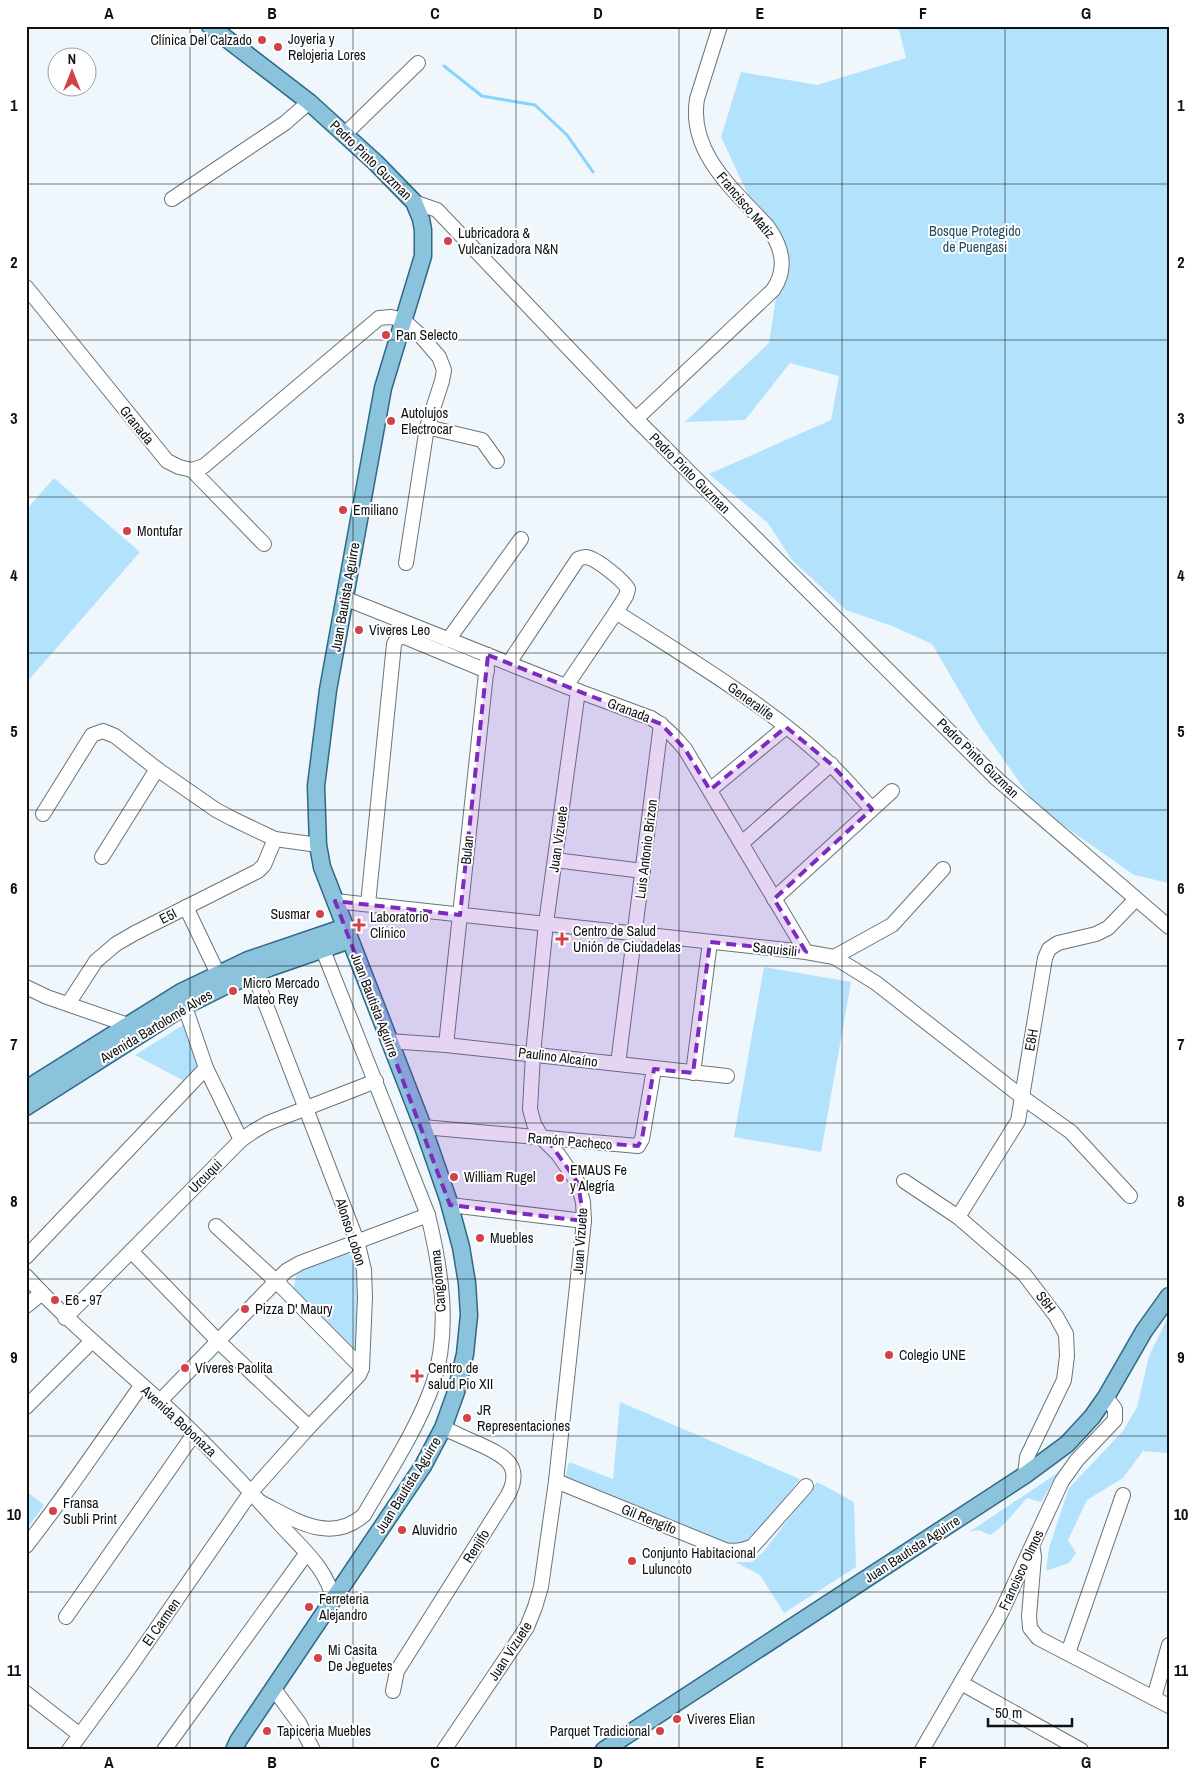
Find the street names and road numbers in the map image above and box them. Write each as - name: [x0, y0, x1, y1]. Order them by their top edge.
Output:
- street label: Pedro Pinto Guzman: [326, 116, 416, 204]
- street label: Francisco Matiz: [713, 168, 779, 242]
- street label: Granada: [116, 402, 158, 448]
- street label: Pedro Pinto Guzman: [646, 429, 734, 517]
- street label: Juan Bautista Aguirre: [327, 541, 363, 653]
- street label: Generalife: [724, 678, 778, 724]
- street label: Granada: [605, 694, 654, 727]
- street label: Pedro Pinto Guzman: [933, 714, 1023, 802]
- street label: Luis Antonio Brizon: [631, 798, 661, 900]
- street label: Juan Vizuete: [544, 805, 572, 873]
- street label: Bulan: [457, 834, 477, 866]
- street label: E5I: [156, 904, 180, 928]
- street label: Saquisili: [752, 938, 798, 960]
- street label: Juan Bautista Aguirre: [347, 950, 403, 1060]
- street label: Avenida Bartolomé Alves: [96, 985, 216, 1067]
- street label: E8H: [1020, 1027, 1042, 1053]
- street label: Paulino Alcaíno: [517, 1043, 599, 1071]
- street label: Ramón Pacheco: [527, 1128, 613, 1154]
- street label: Urcuqui: [184, 1155, 226, 1197]
- street label: Alonso Lobon: [331, 1195, 370, 1268]
- street label: Juan Vizuete: [569, 1207, 591, 1275]
- street label: Cangonama: [426, 1248, 450, 1313]
- street label: S6H: [1032, 1288, 1060, 1316]
- street label: Avenida Bobonaza: [137, 1381, 221, 1461]
- street label: Juan Bautista Aguirre: [371, 1433, 445, 1537]
- street label: Gil Rengifo: [619, 1500, 679, 1538]
- street label: Juan Bautista Aguirre: [861, 1511, 963, 1587]
- street label: Renjifo: [459, 1526, 493, 1566]
- street label: Francisco Olmos: [995, 1527, 1048, 1613]
- street label: El Carmen: [138, 1595, 184, 1649]
- street label: Juan Vizuete: [484, 1618, 536, 1684]

